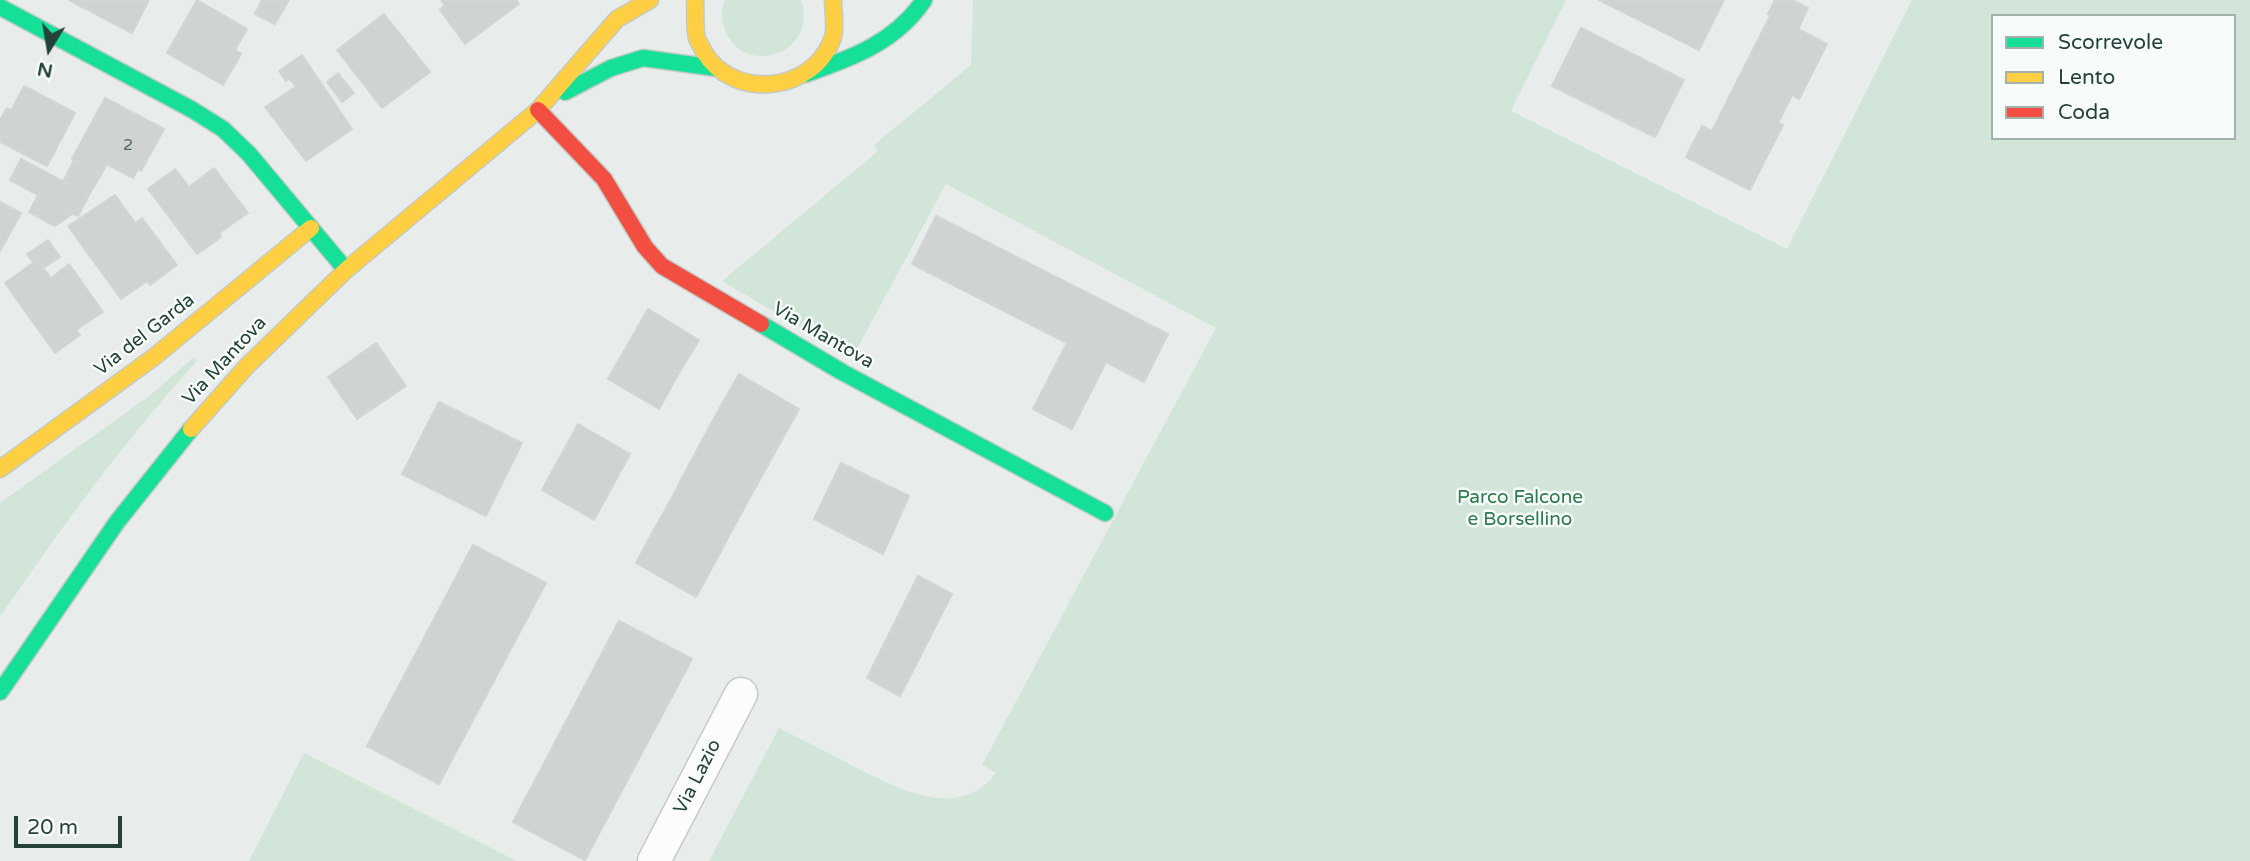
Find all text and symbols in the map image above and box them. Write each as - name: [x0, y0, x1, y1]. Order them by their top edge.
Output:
- north arrow: [14, 14, 84, 84]
- legend: [1991, 14, 2236, 140]
- text: Scorrevole: [2058, 30, 2163, 55]
- text: N: [35, 57, 55, 82]
- text: Lento: [2058, 65, 2115, 90]
- text: Coda: [2058, 100, 2110, 125]
- house number: 2: [123, 136, 133, 156]
- street label: Via del Garda: [91, 289, 199, 381]
- street label: Via Mantova: [768, 298, 878, 374]
- street label: Via Mantova: [178, 312, 272, 410]
- park label: Parco Falcone e Borsellino: [1457, 487, 1583, 531]
- street label: Via Lazio: [670, 736, 726, 818]
- scale bar: [18, 802, 126, 846]
- text: 20 m: [27, 815, 78, 840]

